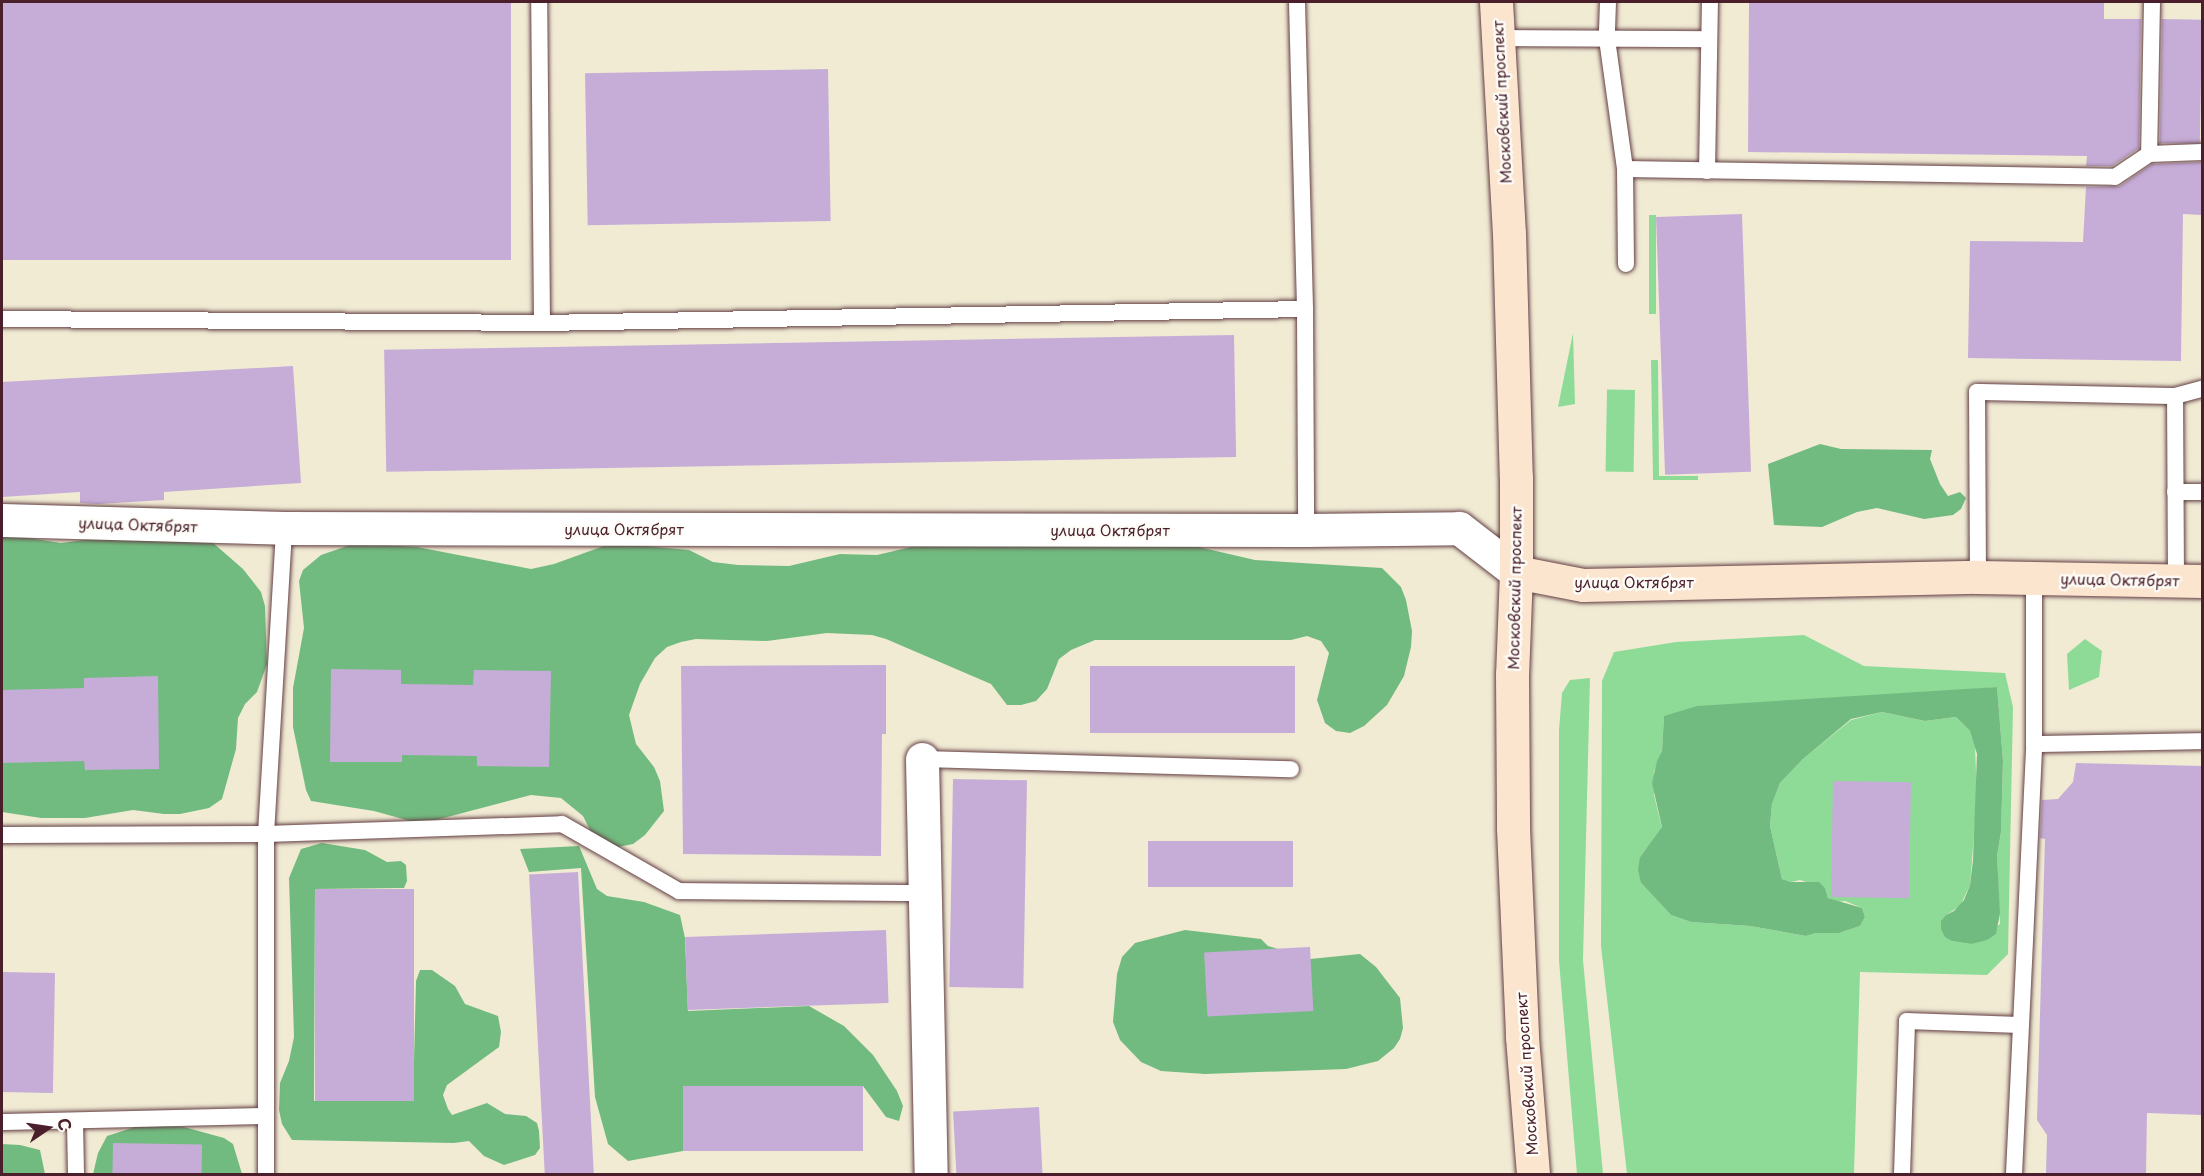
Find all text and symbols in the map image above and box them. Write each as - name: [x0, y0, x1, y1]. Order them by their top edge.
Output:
- street label: Московский проспект: [1488, 20, 1514, 184]
- street label: Московский проспект: [1504, 506, 1524, 670]
- street label: улица Октябрят: [78, 513, 198, 535]
- street label: улица Октябрят: [564, 520, 684, 538]
- street label: улица Октябрят: [1050, 521, 1170, 539]
- street label: улица Октябрят: [2060, 569, 2180, 589]
- street label: улица Октябрят: [1574, 573, 1694, 591]
- street label: Московский проспект: [1511, 992, 1541, 1156]
- north arrow: [18, 1098, 78, 1158]
- text: С: [52, 1115, 79, 1133]

